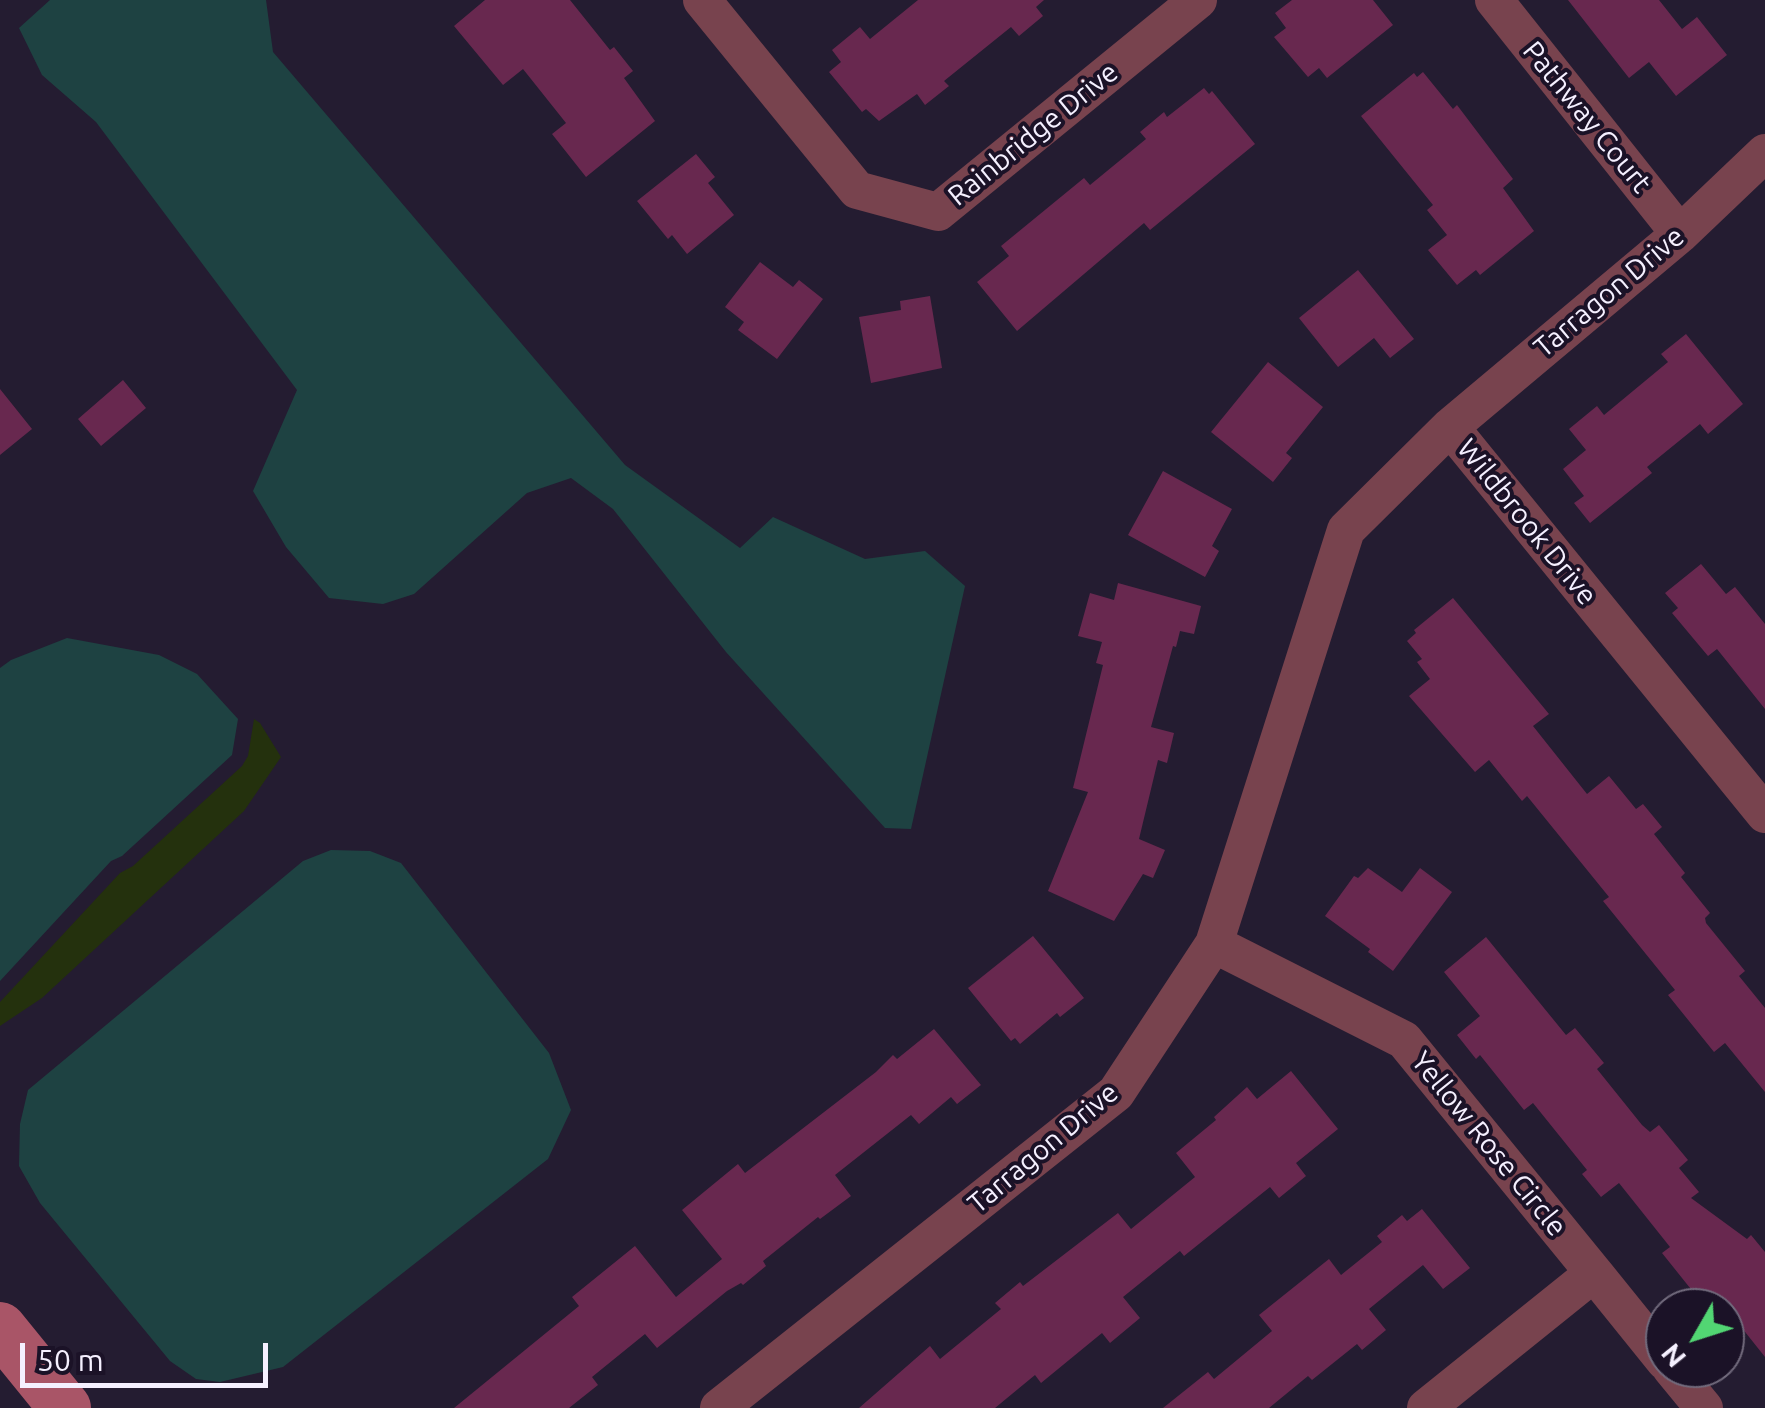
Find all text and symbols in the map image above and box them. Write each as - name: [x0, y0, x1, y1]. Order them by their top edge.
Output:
- street label: Pathway Court: [1516, 35, 1658, 199]
- street label: Rainbridge Drive: [941, 55, 1125, 213]
- street label: Tarragon Drive: [1527, 220, 1691, 364]
- street label: Wildbrook Drive: [1450, 432, 1604, 612]
- street label: Yellow Rose Circle: [1404, 1045, 1574, 1243]
- street label: Tarragon Drive: [961, 1076, 1125, 1220]
- north arrow: [1645, 1288, 1745, 1388]
- scale bar: [25, 1323, 272, 1385]
- text: N: [1654, 1338, 1691, 1374]
- text: 50 m: [37, 1343, 104, 1377]

